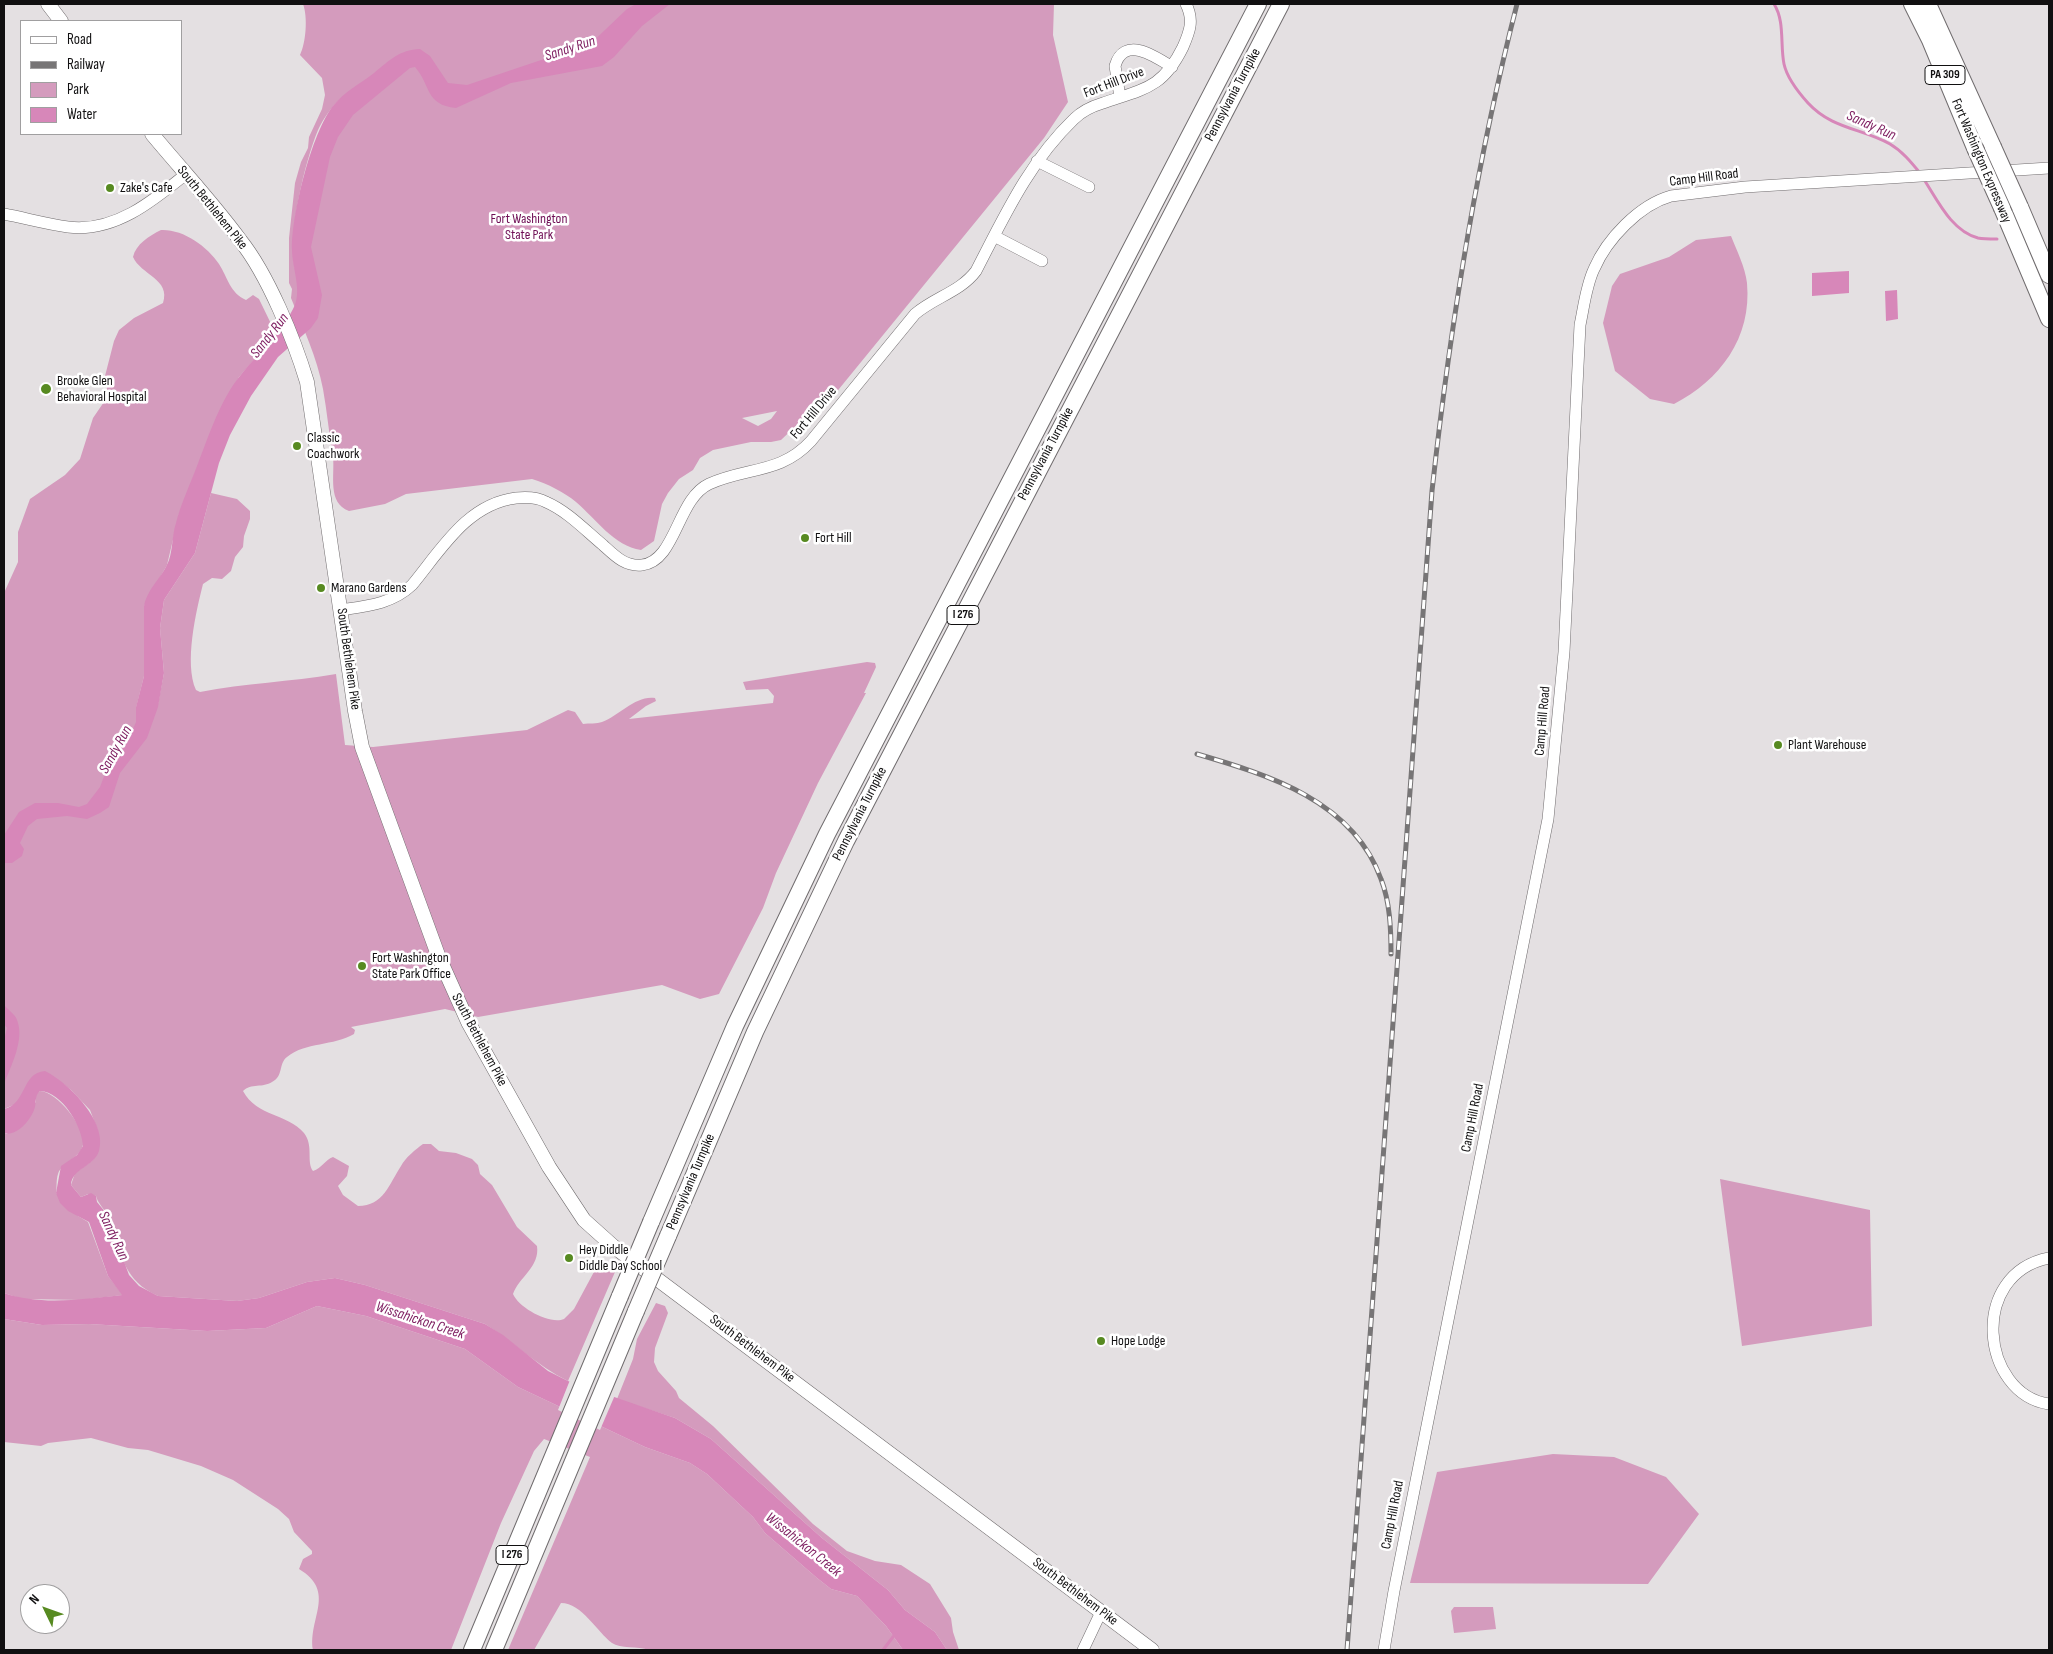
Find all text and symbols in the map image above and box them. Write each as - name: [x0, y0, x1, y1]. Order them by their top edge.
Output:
- legend: [20, 20, 182, 135]
- text: Road: [67, 30, 92, 49]
- water label: Sandy Run: [542, 32, 598, 66]
- street label: Pennsylvania Turnpike: [1201, 46, 1265, 144]
- text: Railway: [67, 55, 105, 74]
- street label: Fort Hill Drive: [1081, 64, 1147, 102]
- road number: PA 309: [1925, 66, 1965, 84]
- text: Park: [67, 80, 89, 99]
- street label: Fort Washington Expressway: [1947, 96, 2015, 226]
- text: Water: [67, 105, 97, 124]
- water label: Sandy Run: [1844, 107, 1898, 145]
- street label: South Bethlehem Pike: [173, 163, 251, 253]
- street label: Camp Hill Road: [1669, 165, 1739, 191]
- place label: Zake's Cafe: [120, 180, 173, 196]
- marker: Zake's Cafe: [104, 182, 116, 194]
- park label: Fort Washington State Park: [491, 211, 567, 243]
- water label: Sandy Run: [247, 310, 293, 362]
- place label: Brooke Glen Behavioral Hospital: [57, 373, 147, 406]
- marker: Brooke Glen Behavioral Hospital: [39, 382, 53, 396]
- street label: Fort Hill Drive: [787, 383, 841, 443]
- street label: Pennsylvania Turnpike: [1014, 405, 1078, 503]
- place label: Classic Coachwork: [307, 430, 359, 462]
- marker: Classic Coachwork: [291, 440, 303, 452]
- place label: Fort Hill: [815, 530, 852, 546]
- marker: Fort Hill: [799, 532, 811, 544]
- place label: Marano Gardens: [331, 580, 407, 596]
- marker: Marano Gardens: [315, 582, 327, 594]
- road number: I 276: [947, 606, 979, 624]
- street label: South Bethlehem Pike: [333, 607, 363, 711]
- street label: Camp Hill Road: [1532, 686, 1554, 756]
- water label: Sandy Run: [96, 723, 136, 777]
- place label: Plant Warehouse: [1788, 737, 1866, 753]
- marker: Plant Warehouse: [1772, 739, 1784, 751]
- street label: Pennsylvania Turnpike: [829, 764, 891, 864]
- place label: Fort Washington State Park Office: [372, 950, 451, 982]
- marker: Fort Washington State Park Office: [356, 960, 368, 972]
- street label: South Bethlehem Pike: [448, 991, 510, 1089]
- street label: Camp Hill Road: [1458, 1082, 1488, 1154]
- street label: Pennsylvania Turnpike: [663, 1131, 719, 1233]
- water label: Sandy Run: [94, 1209, 132, 1263]
- place label: Hey Diddle Diddle Day School: [579, 1242, 662, 1274]
- marker: Hey Diddle Diddle Day School: [563, 1252, 575, 1264]
- water label: Wissahickon Creek: [373, 1298, 467, 1344]
- street label: South Bethlehem Pike: [706, 1311, 798, 1387]
- place label: Hope Lodge: [1111, 1333, 1165, 1349]
- marker: Hope Lodge: [1095, 1335, 1107, 1347]
- street label: Camp Hill Road: [1378, 1479, 1408, 1551]
- water label: Wissahickon Creek: [762, 1509, 844, 1581]
- road number: I 276: [496, 1546, 528, 1564]
- street label: South Bethlehem Pike: [1029, 1554, 1121, 1630]
- north arrow: [20, 1584, 70, 1634]
- text: N: [25, 1591, 43, 1608]

